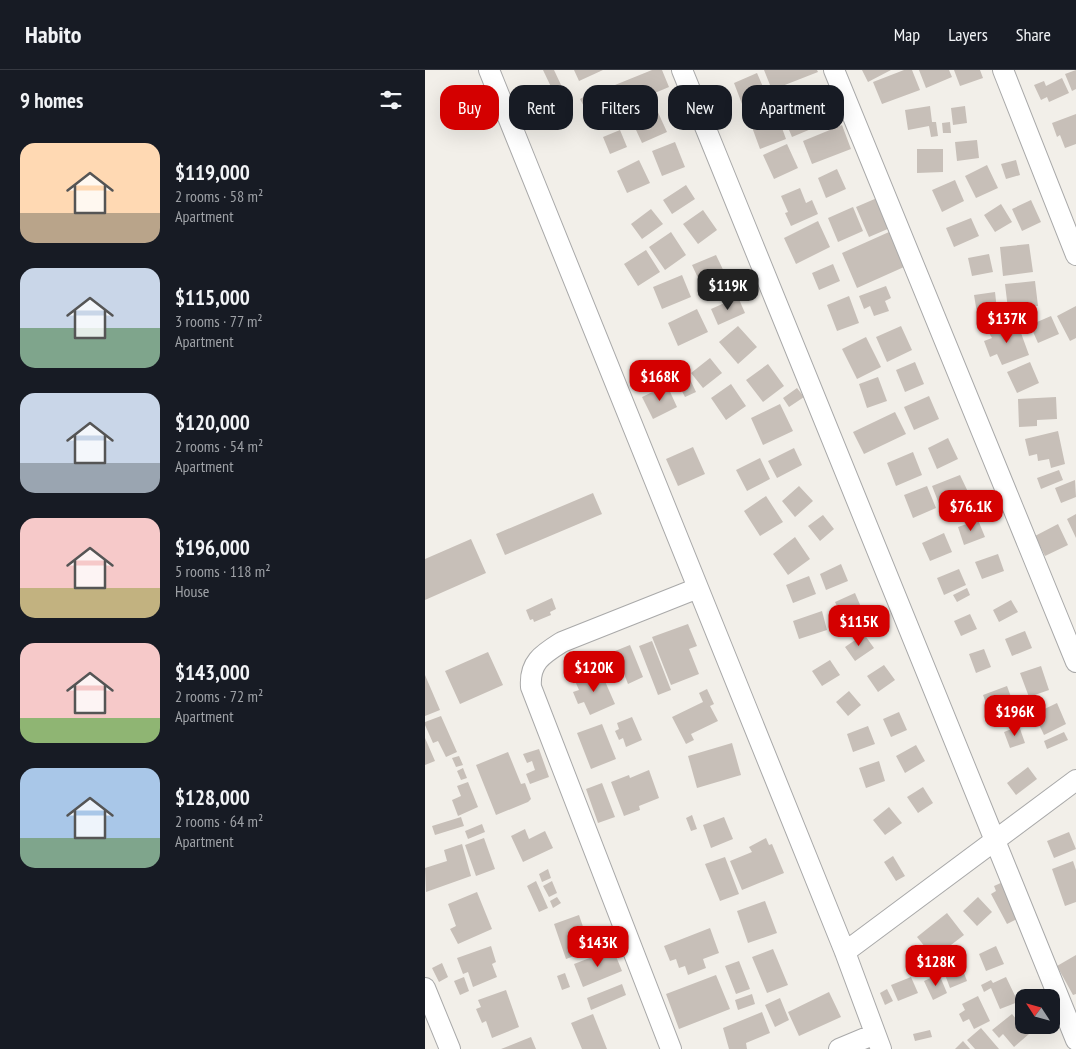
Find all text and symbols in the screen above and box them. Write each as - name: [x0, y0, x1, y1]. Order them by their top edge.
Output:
- text: Habito: [25, 19, 81, 50]
- text: Map: [894, 23, 920, 46]
- text: Layers: [948, 23, 988, 46]
- text: Share: [1016, 23, 1051, 46]
- chip: Buy: [440, 85, 499, 130]
- chip: Rent: [509, 85, 573, 130]
- chip: Filters: [583, 85, 658, 130]
- chip: New: [668, 85, 732, 130]
- chip: Apartment: [742, 85, 844, 130]
- icon: filters: [377, 86, 405, 114]
- text: 9 homes: [20, 87, 83, 114]
- text: $119,000: [175, 159, 250, 186]
- icon: home: [60, 163, 120, 223]
- text: 2 rooms · 58 m²: [175, 186, 263, 206]
- text: Apartment: [175, 206, 234, 226]
- pin: $119K: [693, 268, 763, 311]
- text: $119K: [709, 275, 747, 295]
- text: $115,000: [175, 284, 250, 311]
- icon: home: [60, 288, 120, 348]
- pin: $137K: [972, 302, 1042, 344]
- text: $137K: [988, 308, 1026, 328]
- text: 3 rooms · 77 m²: [175, 311, 263, 331]
- text: Apartment: [175, 331, 234, 351]
- pin: $168K: [625, 360, 695, 402]
- text: $168K: [641, 366, 679, 386]
- text: $120,000: [175, 409, 250, 436]
- icon: home: [60, 413, 120, 473]
- text: 2 rooms · 54 m²: [175, 436, 263, 456]
- text: Apartment: [175, 456, 234, 476]
- pin: $76.1K: [930, 490, 1012, 532]
- text: $76.1K: [950, 496, 992, 516]
- text: $196,000: [175, 534, 250, 561]
- icon: home: [60, 538, 120, 598]
- text: 5 rooms · 118 m²: [175, 561, 271, 581]
- text: House: [175, 581, 209, 601]
- pin: $115K: [824, 604, 894, 647]
- text: $115K: [840, 611, 878, 631]
- pin: $120K: [559, 650, 629, 693]
- text: $120K: [575, 657, 613, 677]
- text: $143,000: [175, 659, 250, 686]
- icon: home: [60, 663, 120, 723]
- text: 2 rooms · 72 m²: [175, 686, 263, 706]
- pin: $196K: [980, 694, 1050, 737]
- text: $196K: [996, 701, 1034, 721]
- text: Apartment: [175, 706, 234, 726]
- text: $128,000: [175, 784, 250, 811]
- icon: home: [60, 788, 120, 848]
- text: 2 rooms · 64 m²: [175, 811, 263, 831]
- text: Apartment: [175, 831, 234, 851]
- pin: $143K: [563, 926, 633, 968]
- text: $143K: [579, 932, 617, 952]
- pin: $128K: [901, 944, 971, 987]
- text: $128K: [917, 951, 955, 971]
- north arrow: [1015, 989, 1060, 1034]
- map controls: [1015, 989, 1060, 1034]

